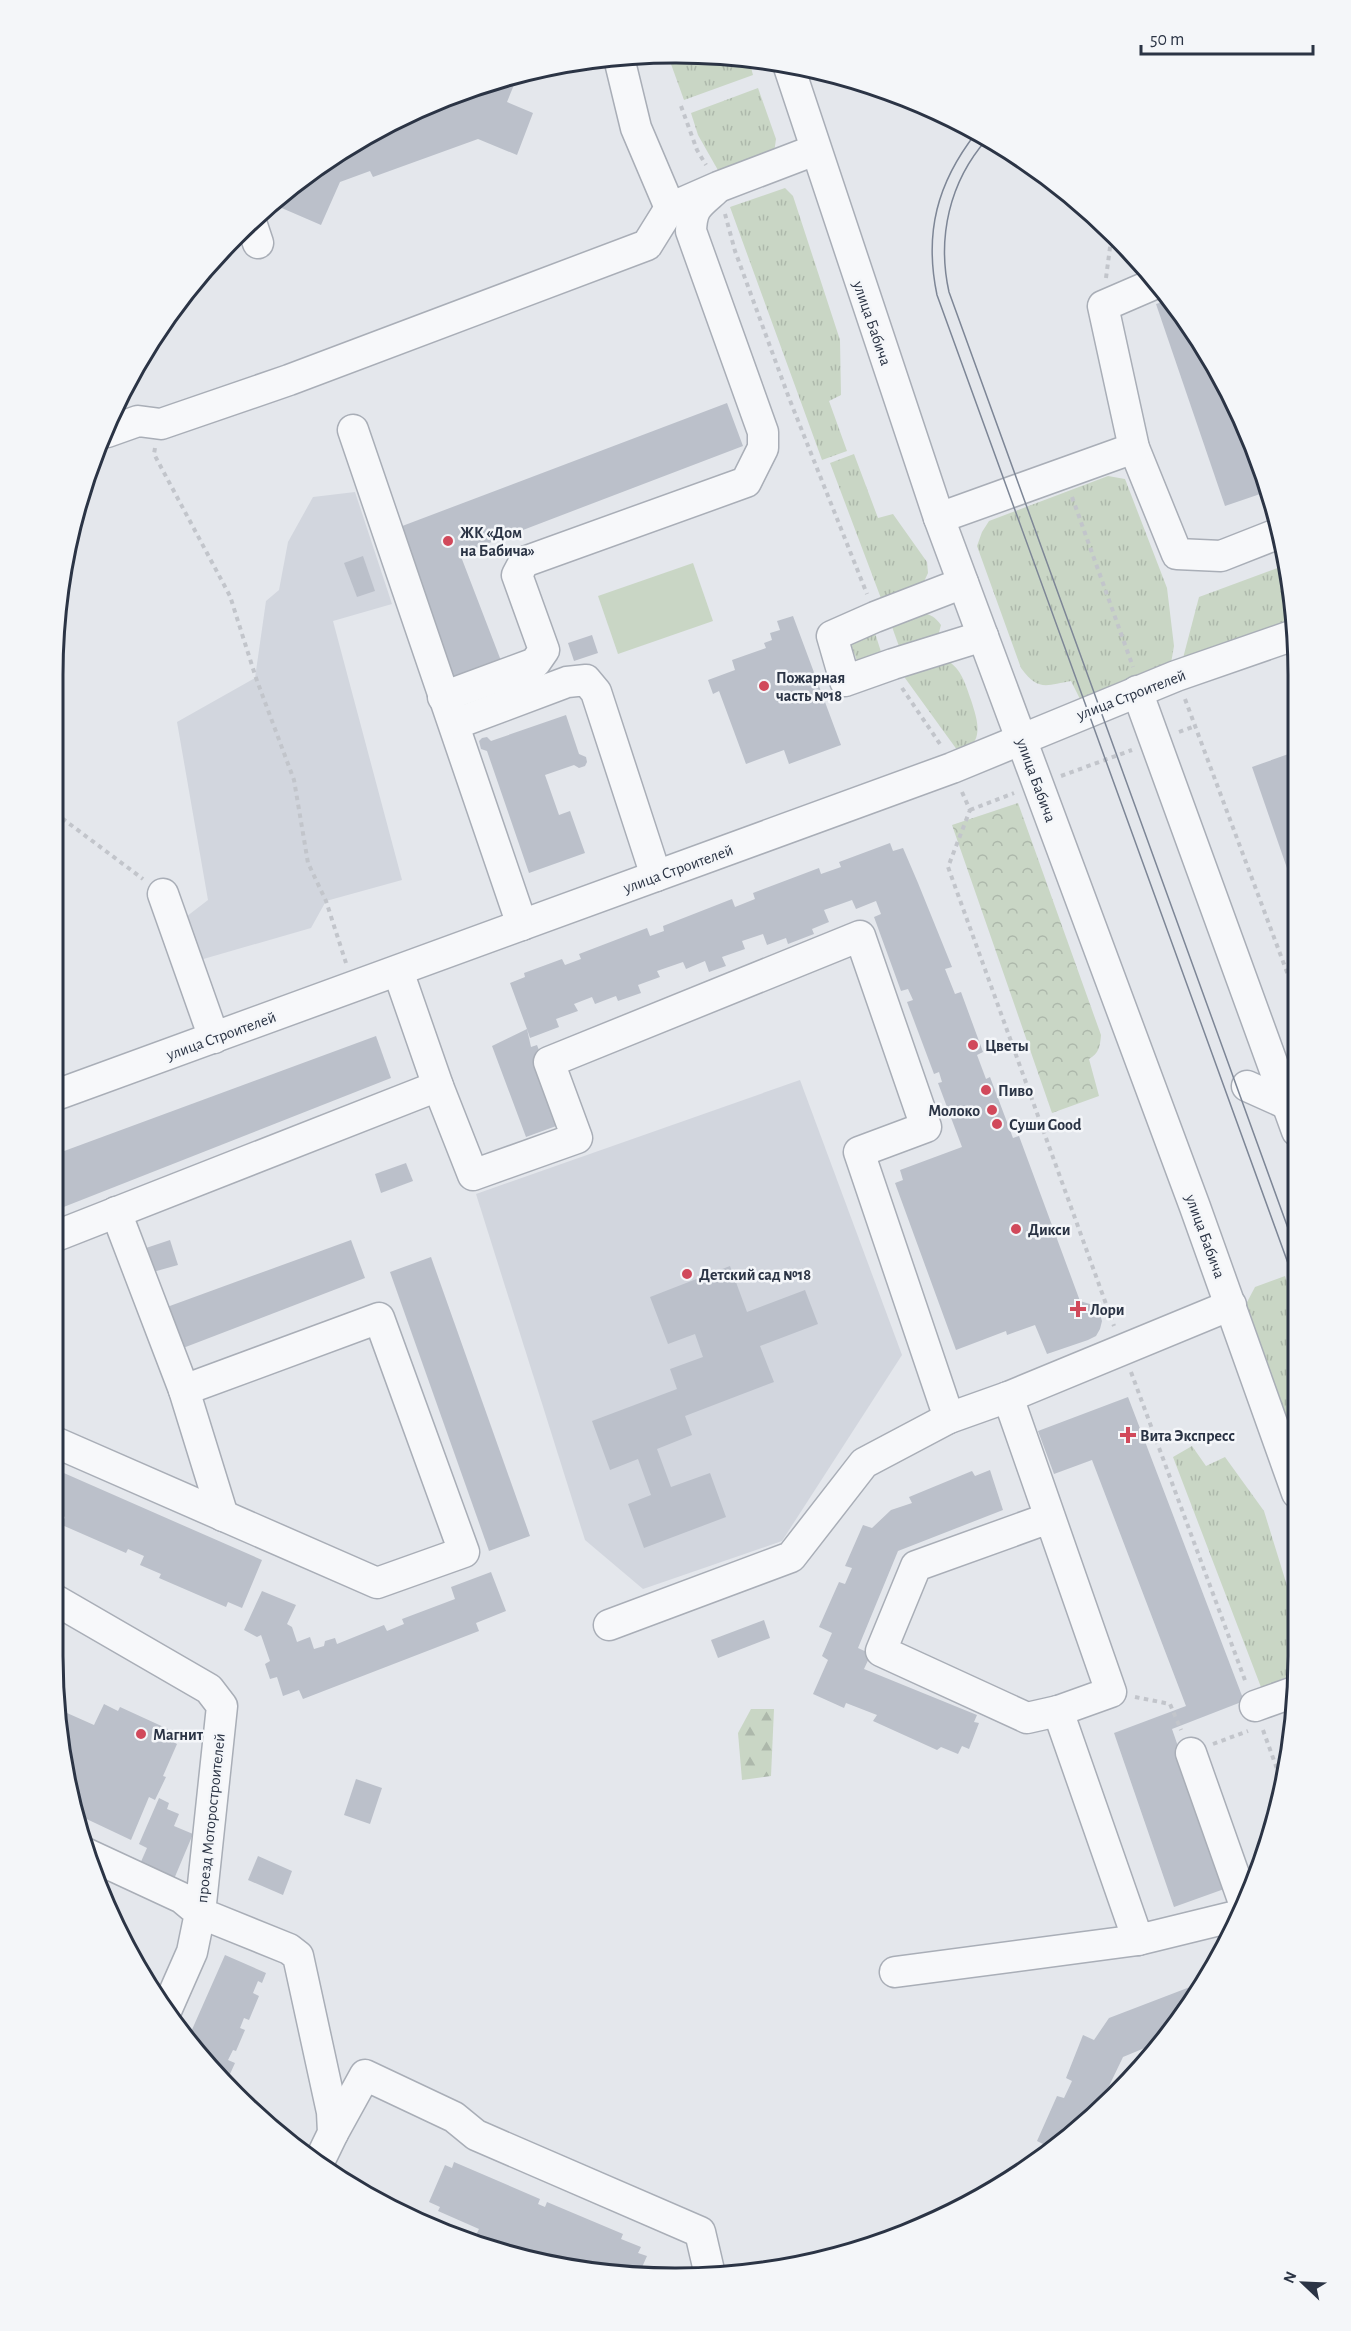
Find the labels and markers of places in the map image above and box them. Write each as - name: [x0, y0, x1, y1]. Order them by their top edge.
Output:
- place label: ЖК «Дом на Бабича»: [460, 525, 535, 559]
- marker: ЖК «Дом на Бабича»: [441, 534, 455, 548]
- place label: Пожарная часть №18: [776, 670, 845, 704]
- marker: Пожарная часть №18: [757, 679, 771, 693]
- marker: Цветы: [966, 1038, 980, 1052]
- place label: Цветы: [985, 1038, 1029, 1054]
- marker: Пиво: [979, 1083, 993, 1097]
- place label: Пиво: [998, 1083, 1033, 1099]
- place label: Молоко: [928, 1103, 980, 1119]
- marker: Молоко: [985, 1103, 999, 1117]
- marker: Суши Good: [990, 1117, 1004, 1131]
- place label: Суши Good: [1009, 1117, 1082, 1134]
- marker: Дикси: [1009, 1222, 1023, 1236]
- place label: Дикси: [1028, 1222, 1070, 1238]
- marker: Детский сад №18: [680, 1267, 694, 1281]
- place label: Детский сад №18: [699, 1267, 811, 1283]
- marker: Лори: [1071, 1302, 1085, 1316]
- place label: Лори: [1090, 1302, 1125, 1318]
- marker: Вита Экспресс: [1121, 1428, 1135, 1442]
- place label: Вита Экспресс: [1140, 1428, 1235, 1444]
- marker: Магнит: [134, 1727, 148, 1741]
- place label: Магнит: [153, 1727, 204, 1743]

